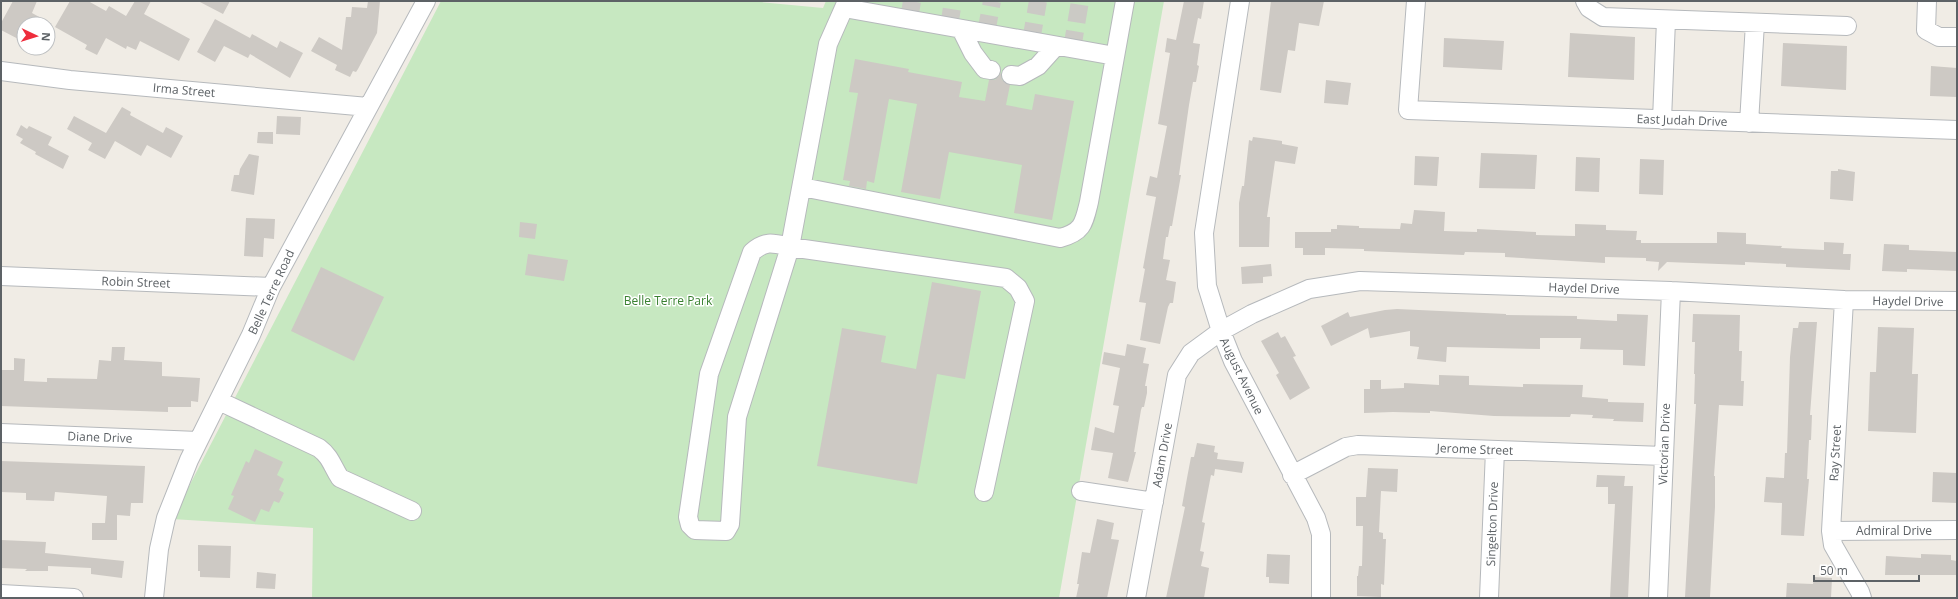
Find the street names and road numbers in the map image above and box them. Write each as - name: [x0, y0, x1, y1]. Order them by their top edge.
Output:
- street label: Irma Street: [152, 79, 216, 101]
- street label: East Judah Drive: [1636, 110, 1728, 130]
- street label: Belle Terre Road: [244, 247, 298, 337]
- street label: Robin Street: [101, 272, 171, 292]
- street label: Haydel Drive: [1548, 278, 1620, 298]
- street label: Haydel Drive: [1872, 292, 1944, 310]
- street label: August Avenue: [1216, 335, 1268, 418]
- street label: Victorian Drive: [1654, 403, 1674, 485]
- street label: Adam Drive: [1148, 421, 1176, 489]
- street label: Ray Street: [1825, 424, 1845, 482]
- street label: Diane Drive: [67, 427, 133, 447]
- street label: Jerome Street: [1435, 439, 1514, 459]
- street label: Singelton Drive: [1482, 481, 1502, 567]
- street label: Admiral Drive: [1856, 522, 1932, 539]

